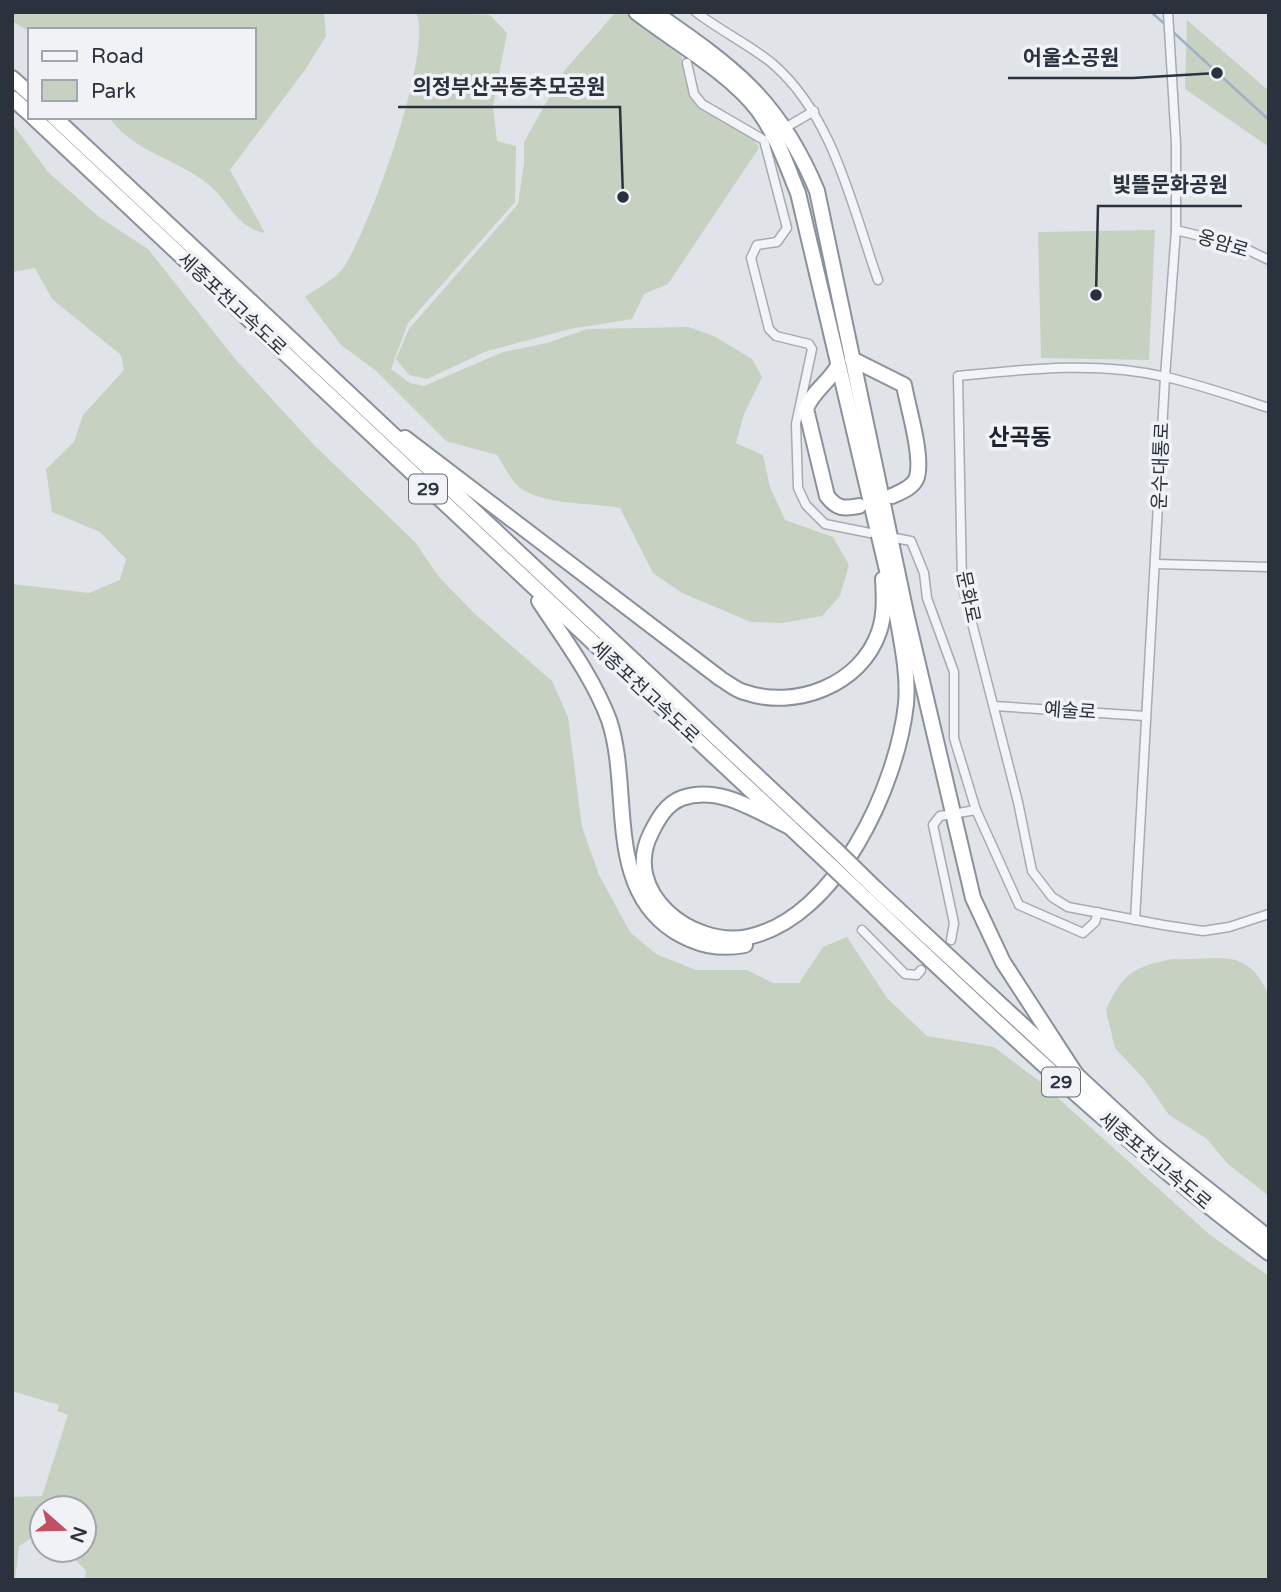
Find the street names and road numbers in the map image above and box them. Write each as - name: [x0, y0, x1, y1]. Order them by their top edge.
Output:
- street label: 옹암로: [1195, 226, 1251, 262]
- street label: 세종포천고속도로: [173, 248, 291, 360]
- street label: 운수대통로: [1148, 422, 1174, 510]
- road number: 29: [409, 475, 447, 504]
- street label: 문화로: [952, 569, 984, 625]
- street label: 세종포천고속도로: [586, 636, 704, 748]
- street label: 예술로: [1043, 698, 1097, 724]
- road number: 29: [1042, 1068, 1080, 1097]
- street label: 세종포천고속도로: [1094, 1108, 1216, 1214]

